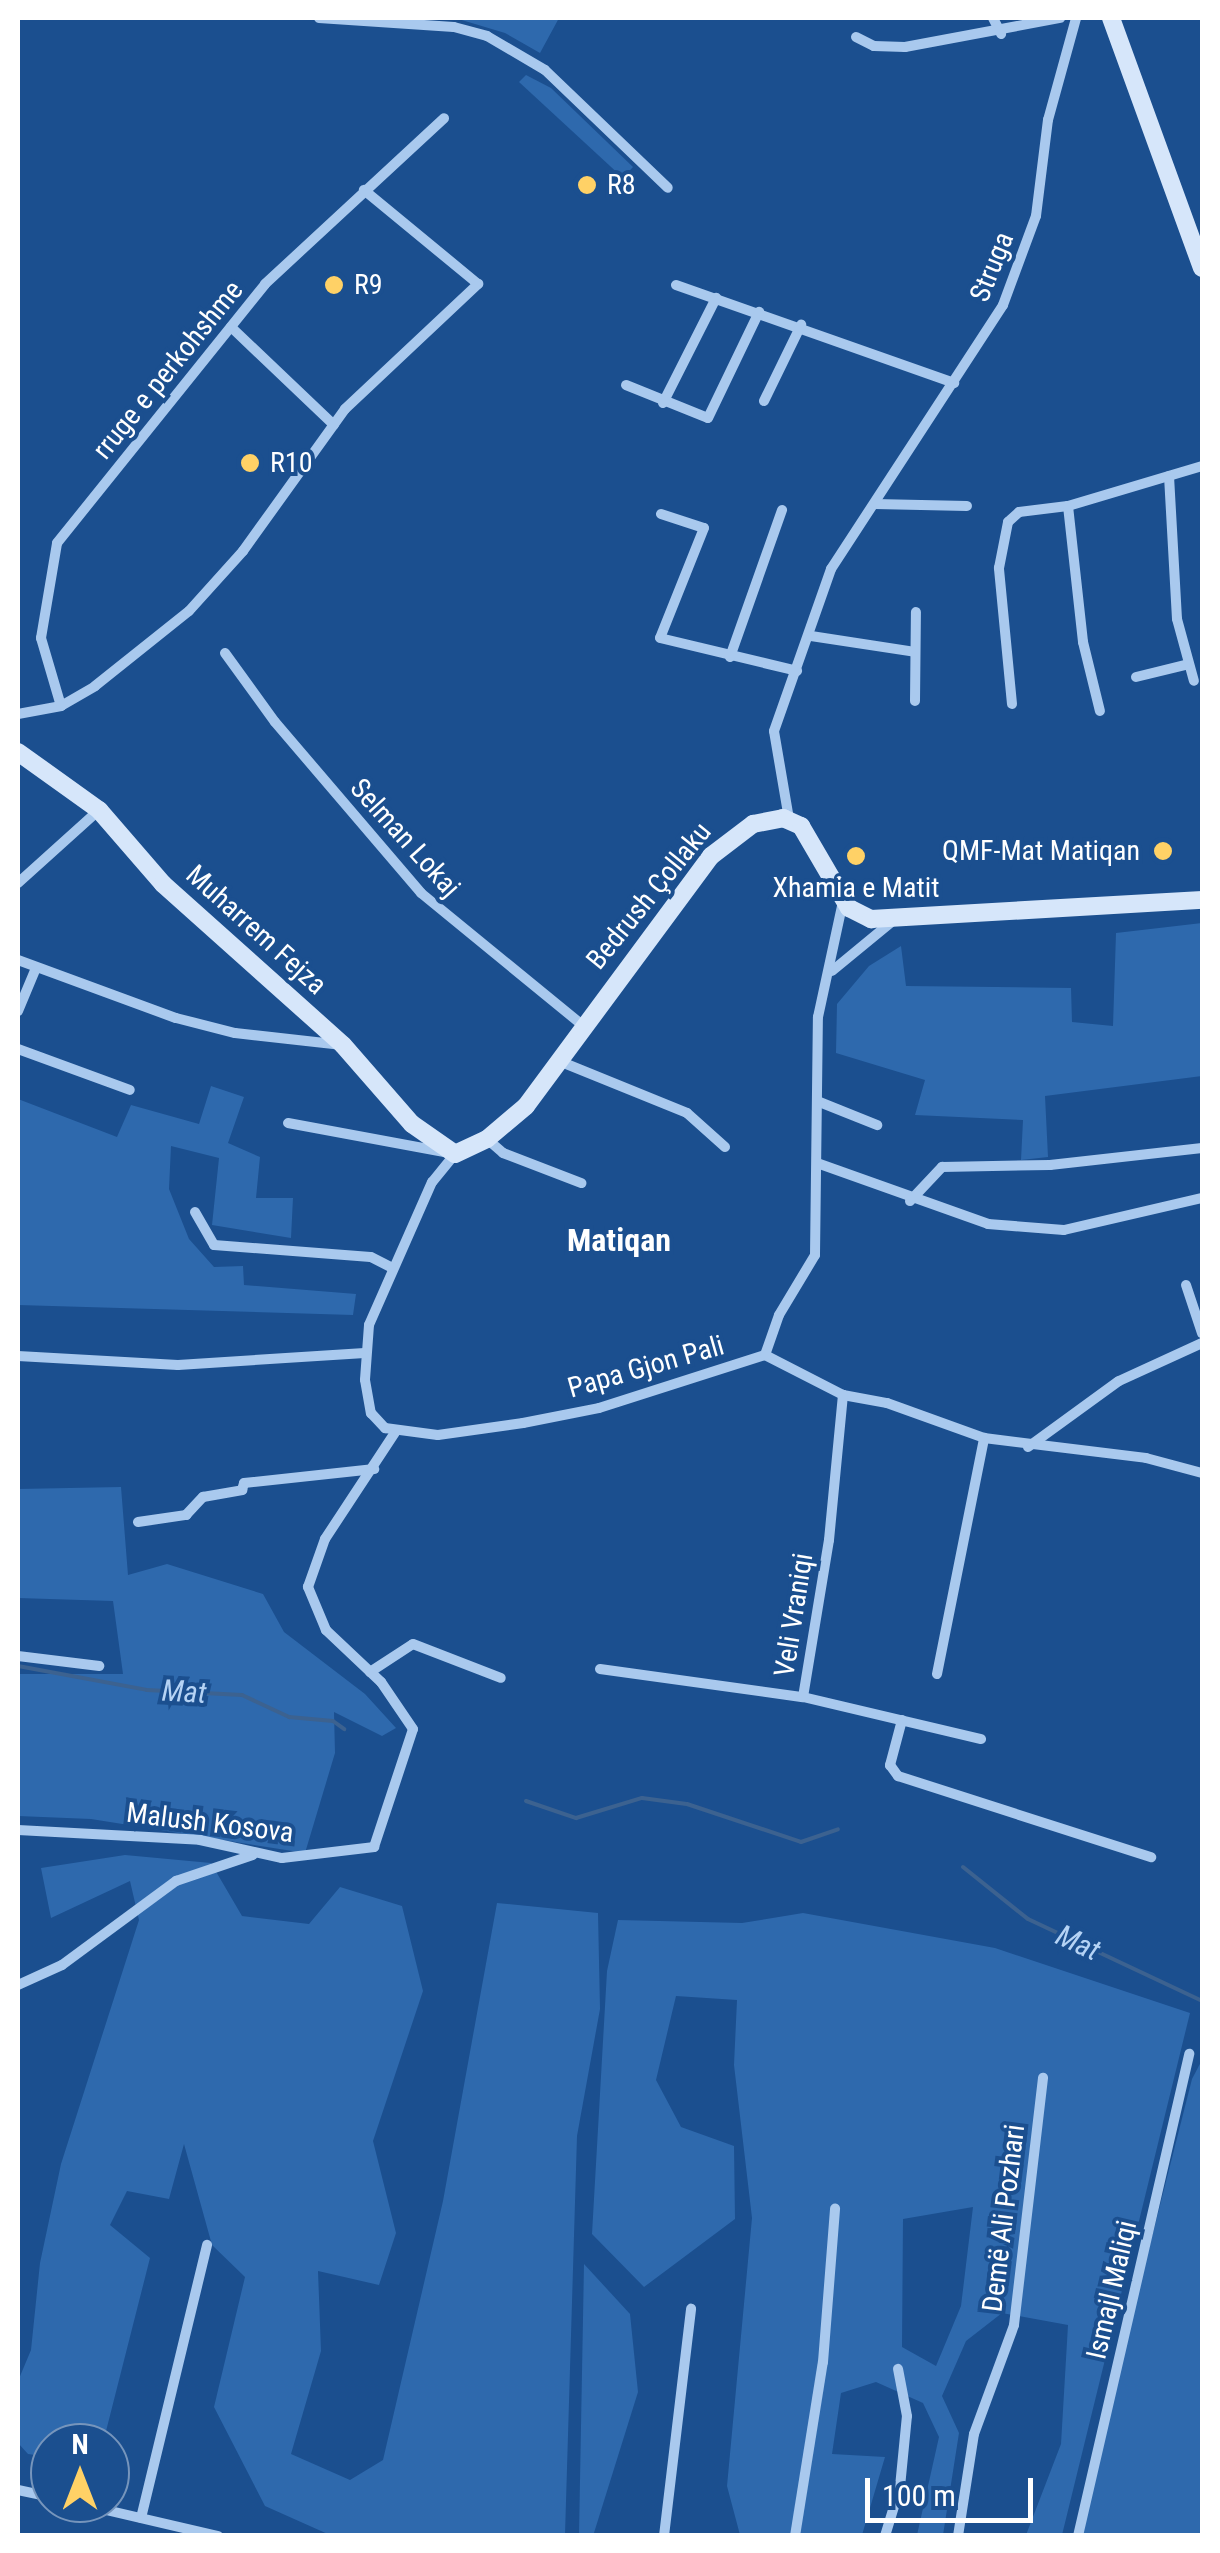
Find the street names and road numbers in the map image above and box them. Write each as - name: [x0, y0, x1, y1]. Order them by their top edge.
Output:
- street label: Struga: [963, 227, 1021, 307]
- street label: rruge e perkohshme: [86, 274, 250, 466]
- street label: Selman Lokaj: [343, 772, 467, 904]
- street label: Bedrush Çollaku: [579, 816, 719, 976]
- street label: Muharrem Fejza: [179, 858, 333, 1002]
- street label: Papa Gjon Pali: [564, 1329, 728, 1405]
- street label: Veli Vraniqi: [768, 1551, 820, 1679]
- street label: Malush Kosova: [125, 1796, 295, 1850]
- street label: Demë Ali Pozhari: [976, 2122, 1032, 2314]
- street label: Ismajl Maliqi: [1080, 2217, 1144, 2363]

